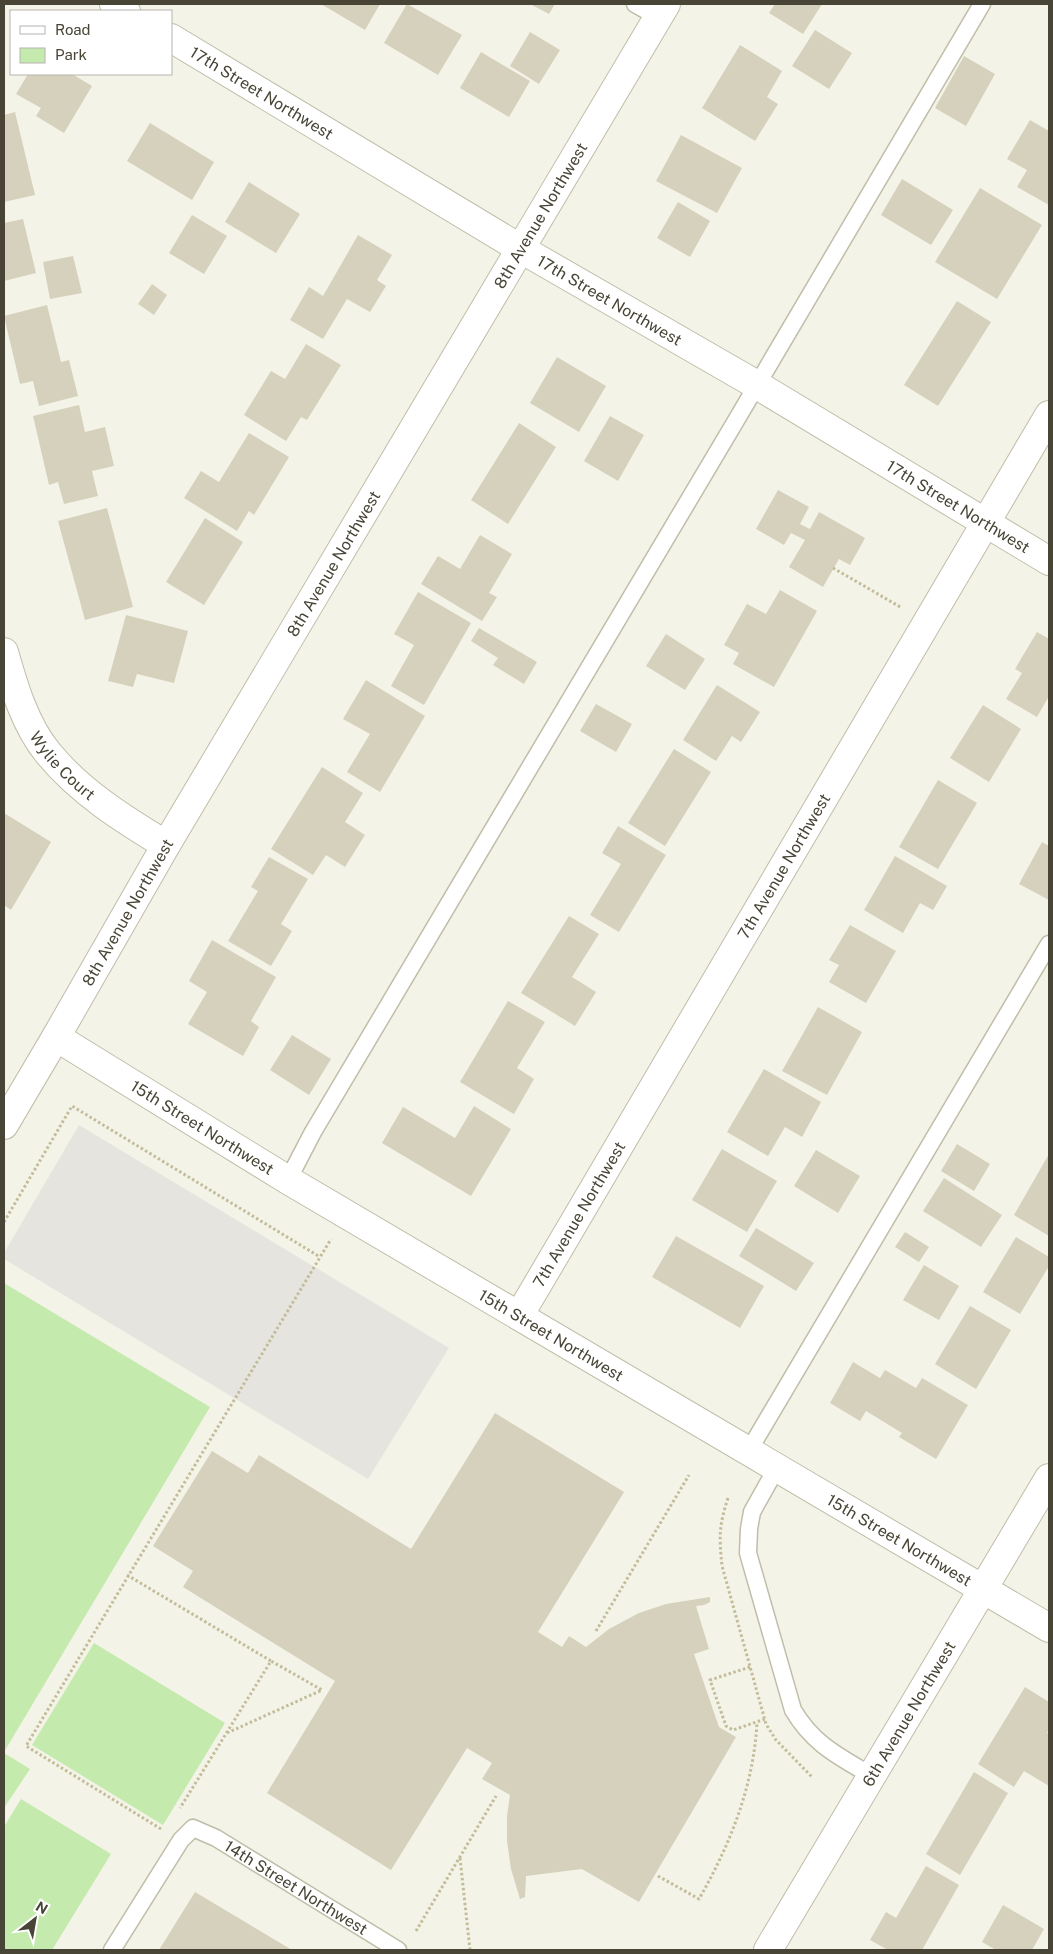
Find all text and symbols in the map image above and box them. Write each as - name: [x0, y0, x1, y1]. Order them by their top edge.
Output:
- legend: [10, 10, 172, 75]
- text: Road: [55, 21, 91, 38]
- street label: 17th Street Northwest: [186, 43, 337, 144]
- text: Park: [55, 46, 87, 63]
- street label: 8th Avenue Northwest: [490, 139, 591, 292]
- street label: 17th Street Northwest: [534, 251, 685, 350]
- street label: 17th Street Northwest: [883, 456, 1033, 557]
- street label: 8th Avenue Northwest: [283, 487, 384, 640]
- street label: Wylie Court: [26, 728, 99, 804]
- street label: 7th Avenue Northwest: [734, 790, 834, 942]
- street label: 8th Avenue Northwest: [78, 836, 177, 989]
- street label: 15th Street Northwest: [127, 1076, 277, 1179]
- street label: 7th Avenue Northwest: [529, 1138, 629, 1291]
- street label: 15th Street Northwest: [475, 1285, 627, 1385]
- street label: 15th Street Northwest: [823, 1490, 975, 1590]
- street label: 6th Avenue Northwest: [859, 1638, 960, 1790]
- street label: 14th Street Northwest: [221, 1837, 371, 1939]
- north arrow: [10, 1894, 60, 1944]
- text: N: [33, 1898, 51, 1918]

